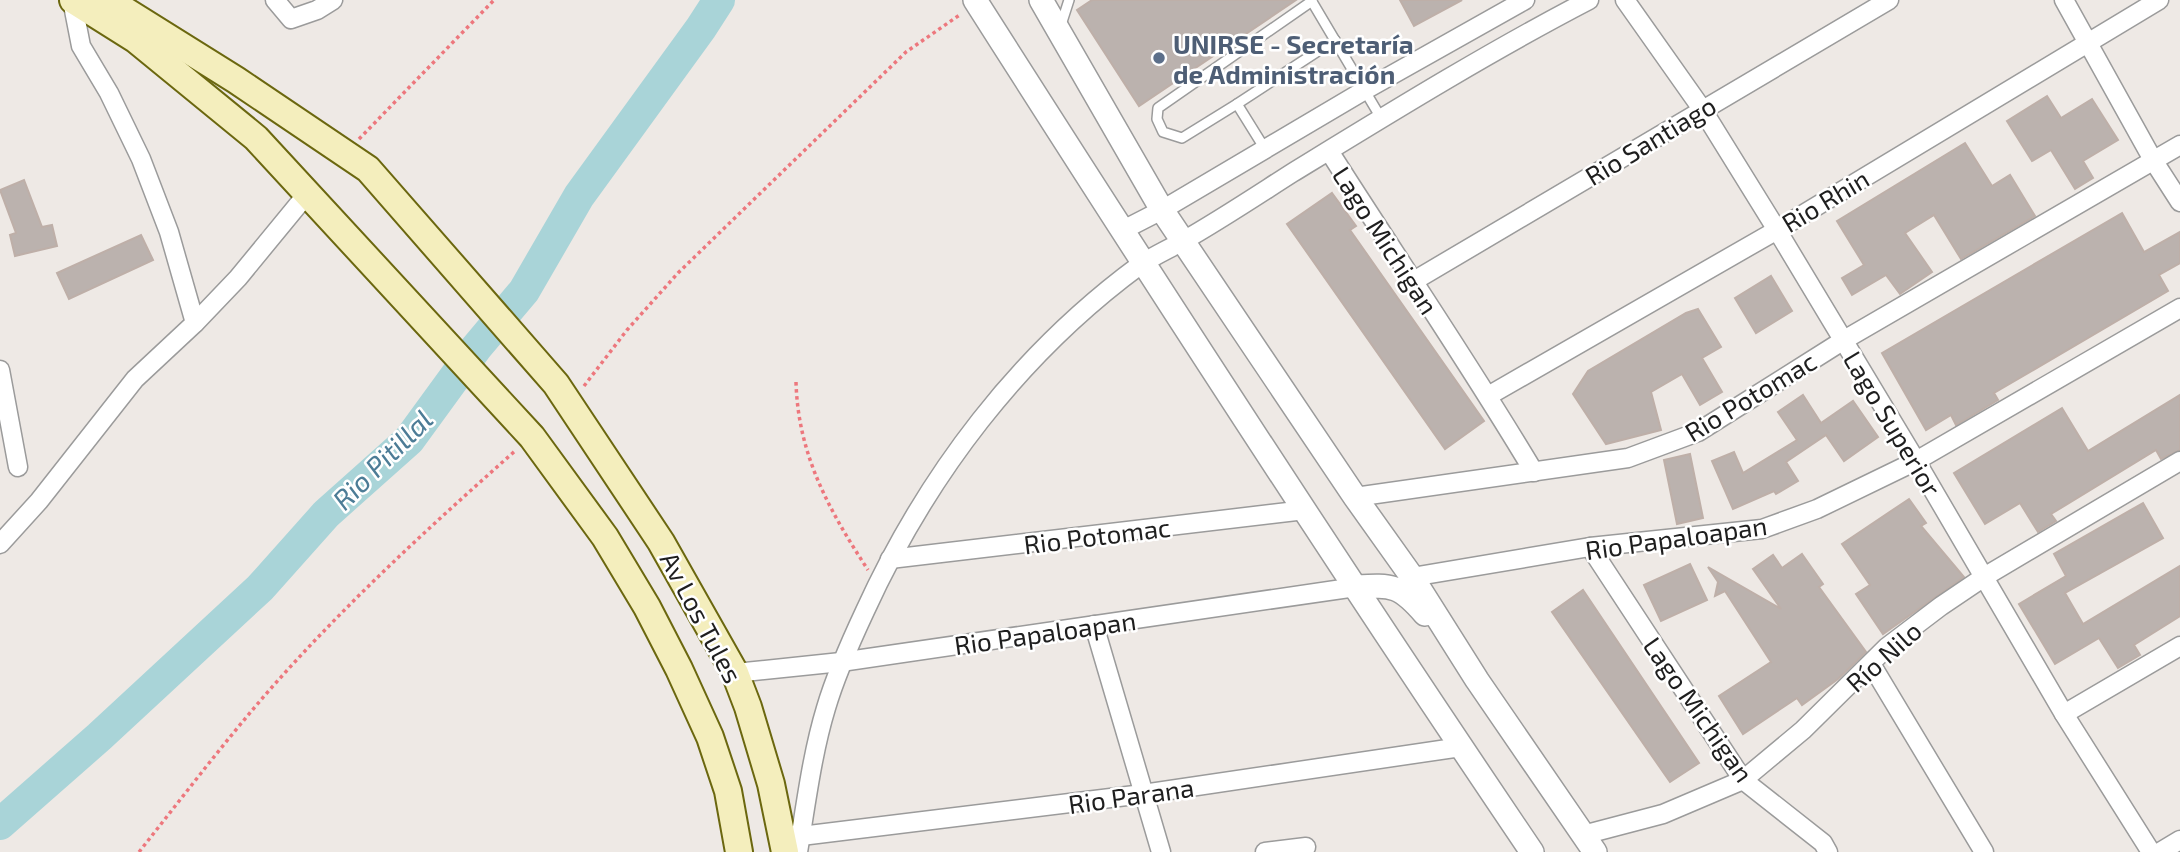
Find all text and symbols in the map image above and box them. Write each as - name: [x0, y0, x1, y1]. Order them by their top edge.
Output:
- place label: UNIRSE - Secretaría de Administración: [1173, 28, 1414, 89]
- marker: UNIRSE - Secretaría de Administración: [1151, 50, 1167, 66]
- street label: Rio Santiago: [1579, 89, 1721, 191]
- street label: Lago Michigan: [1327, 160, 1445, 320]
- street label: Rio Rhin: [1776, 162, 1874, 238]
- street label: Rio Potomac: [1679, 345, 1821, 447]
- street label: Lago Superior: [1838, 345, 1948, 501]
- water label: Rio Pitillal: [325, 402, 439, 516]
- street label: Rio Papaloapan: [1583, 509, 1769, 565]
- street label: Rio Potomac: [1022, 511, 1172, 559]
- street label: Av Los Tules: [655, 546, 749, 688]
- street label: Rio Papaloapan: [952, 604, 1138, 660]
- street label: Río Nilo: [1839, 614, 1927, 698]
- street label: Lago Michigan: [1638, 631, 1760, 787]
- street label: Rio Parana: [1066, 771, 1196, 819]

